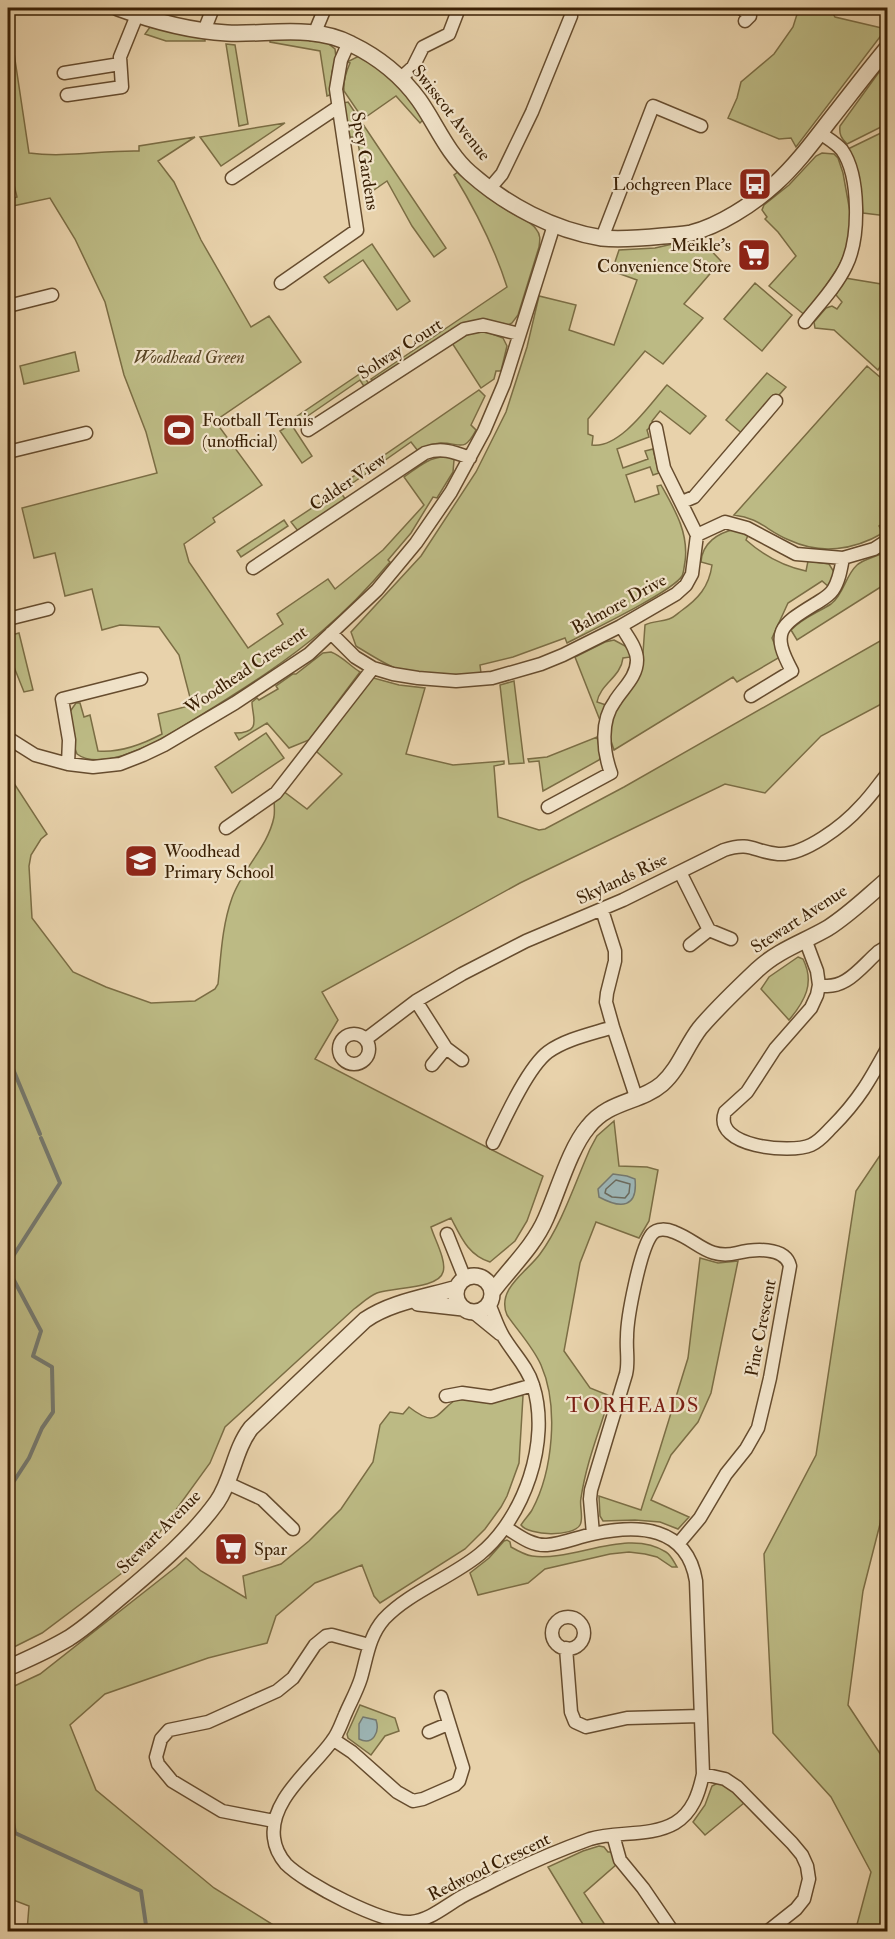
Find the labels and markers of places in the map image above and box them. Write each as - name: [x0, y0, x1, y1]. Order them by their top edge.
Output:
- bus stop icon: Lochgreen Place: [737, 166, 773, 202]
- place label: Lochgreen Place: [613, 173, 732, 196]
- place label: Meikle's Convenience Store: [597, 234, 731, 278]
- supermarket icon: Meikle's Convenience Store: [736, 237, 772, 273]
- place label: Football Tennis (unofficial): [202, 409, 313, 453]
- sports icon: Football Tennis (unofficial): [161, 412, 197, 448]
- place label: Woodhead Primary School: [163, 840, 275, 884]
- school or university icon: Woodhead Primary School: [123, 843, 159, 879]
- supermarket icon: Spar: [213, 1531, 249, 1567]
- place label: Spar: [254, 1538, 288, 1561]

